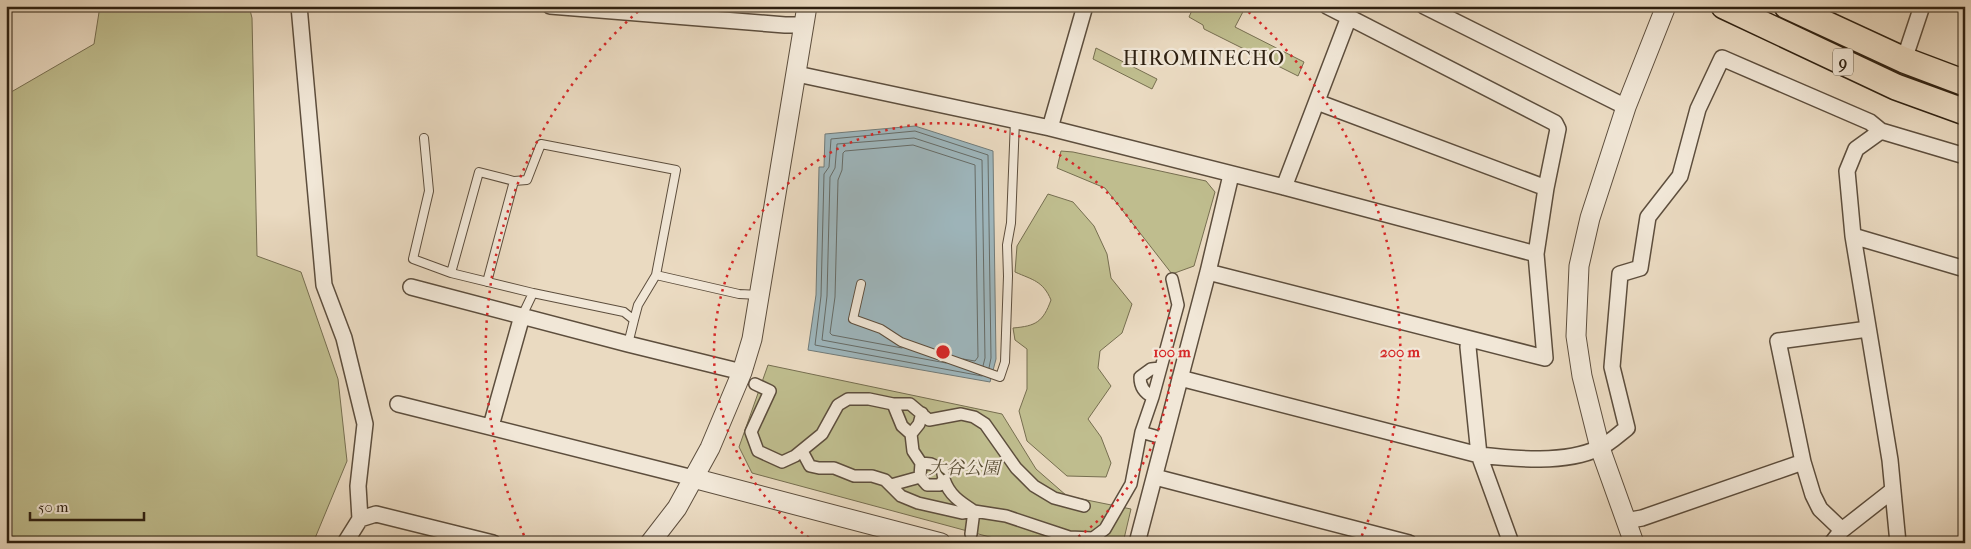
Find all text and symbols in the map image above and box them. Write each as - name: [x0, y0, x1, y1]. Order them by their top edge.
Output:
- district label: HIROMINECHO: [1123, 47, 1285, 70]
- road number: 9: [1833, 48, 1853, 76]
- centre of rings: [934, 343, 952, 361]
- text: 100 m: [1153, 343, 1191, 361]
- text: 200 m: [1380, 343, 1420, 361]
- park label: 大谷公園: [928, 458, 1003, 479]
- scale bar: [30, 489, 144, 521]
- text: 50 m: [38, 498, 69, 516]

